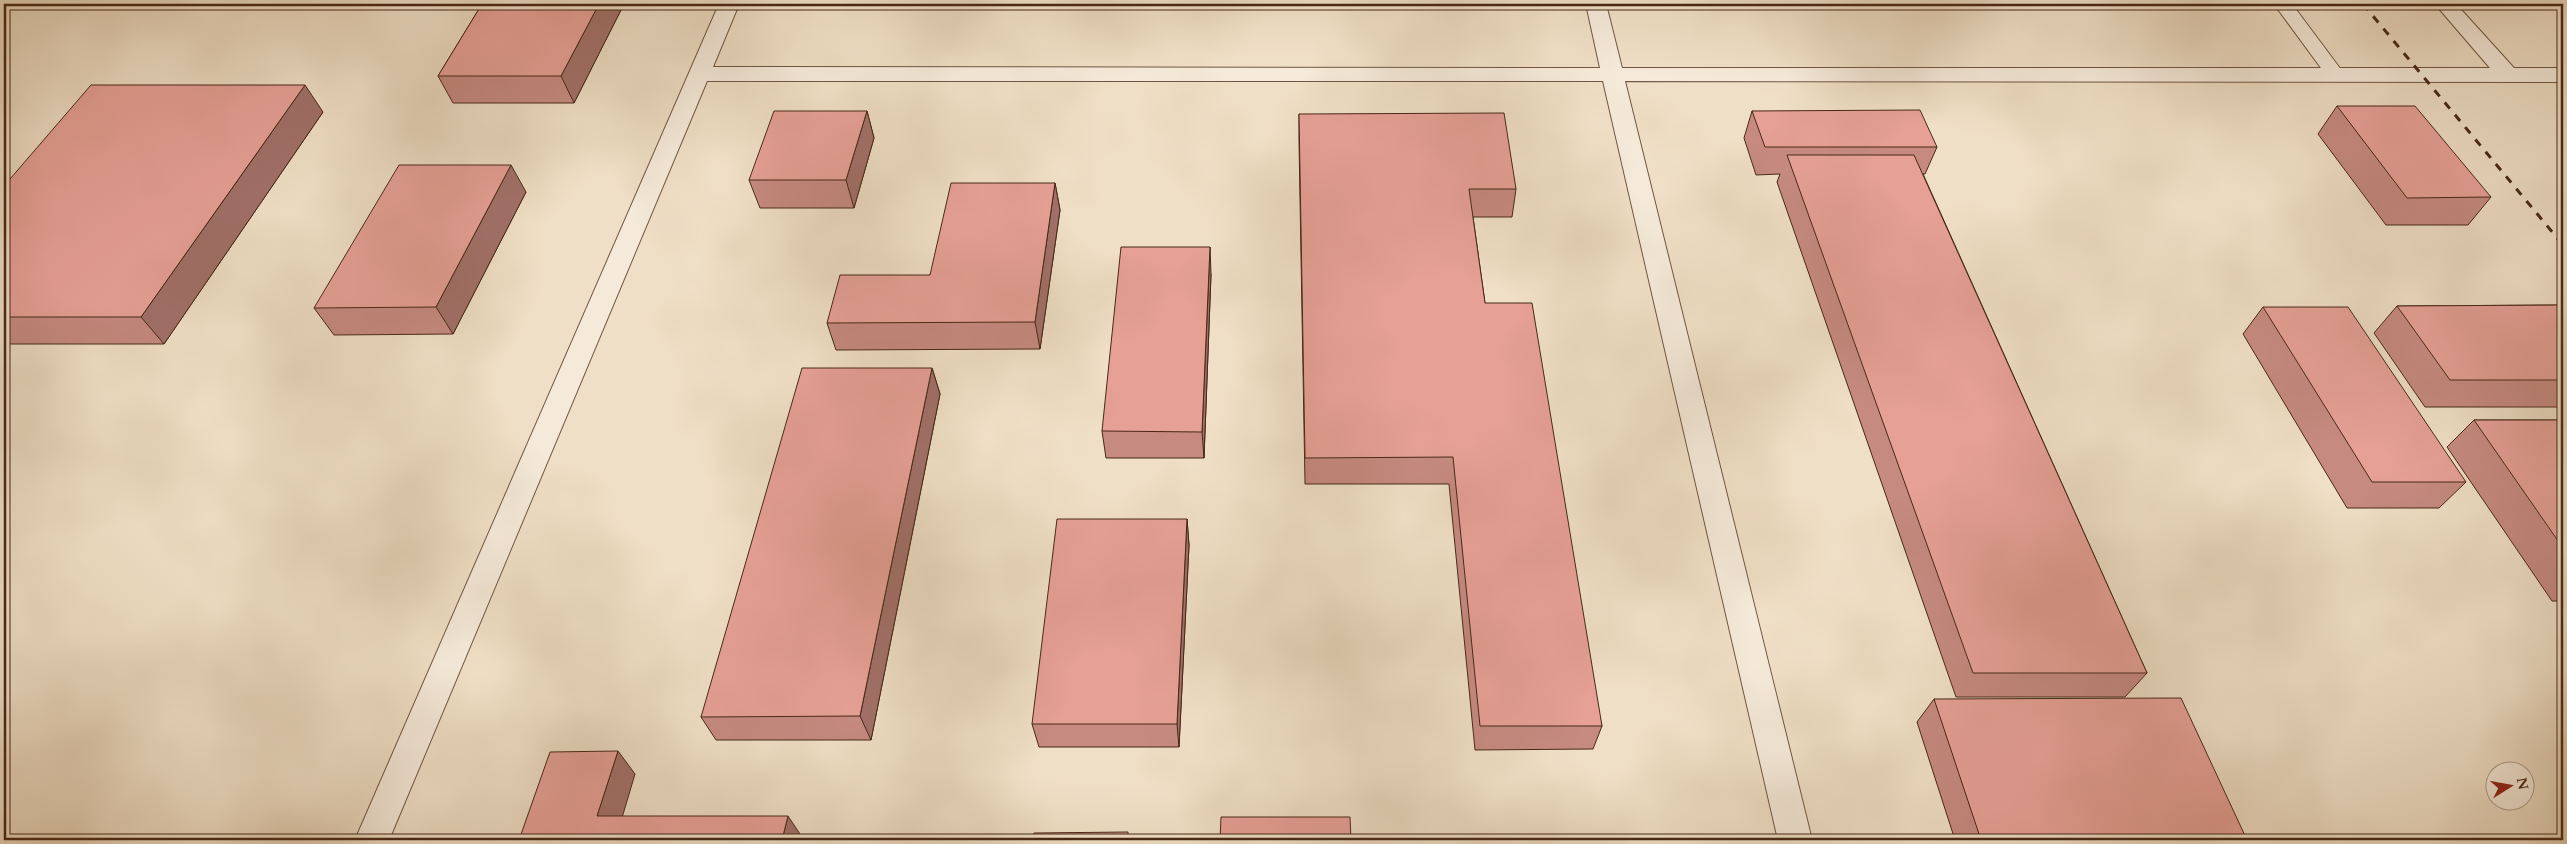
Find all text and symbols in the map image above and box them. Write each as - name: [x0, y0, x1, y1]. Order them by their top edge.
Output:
- north arrow: [2484, 762, 2534, 812]
- text: N: [2512, 776, 2533, 791]

